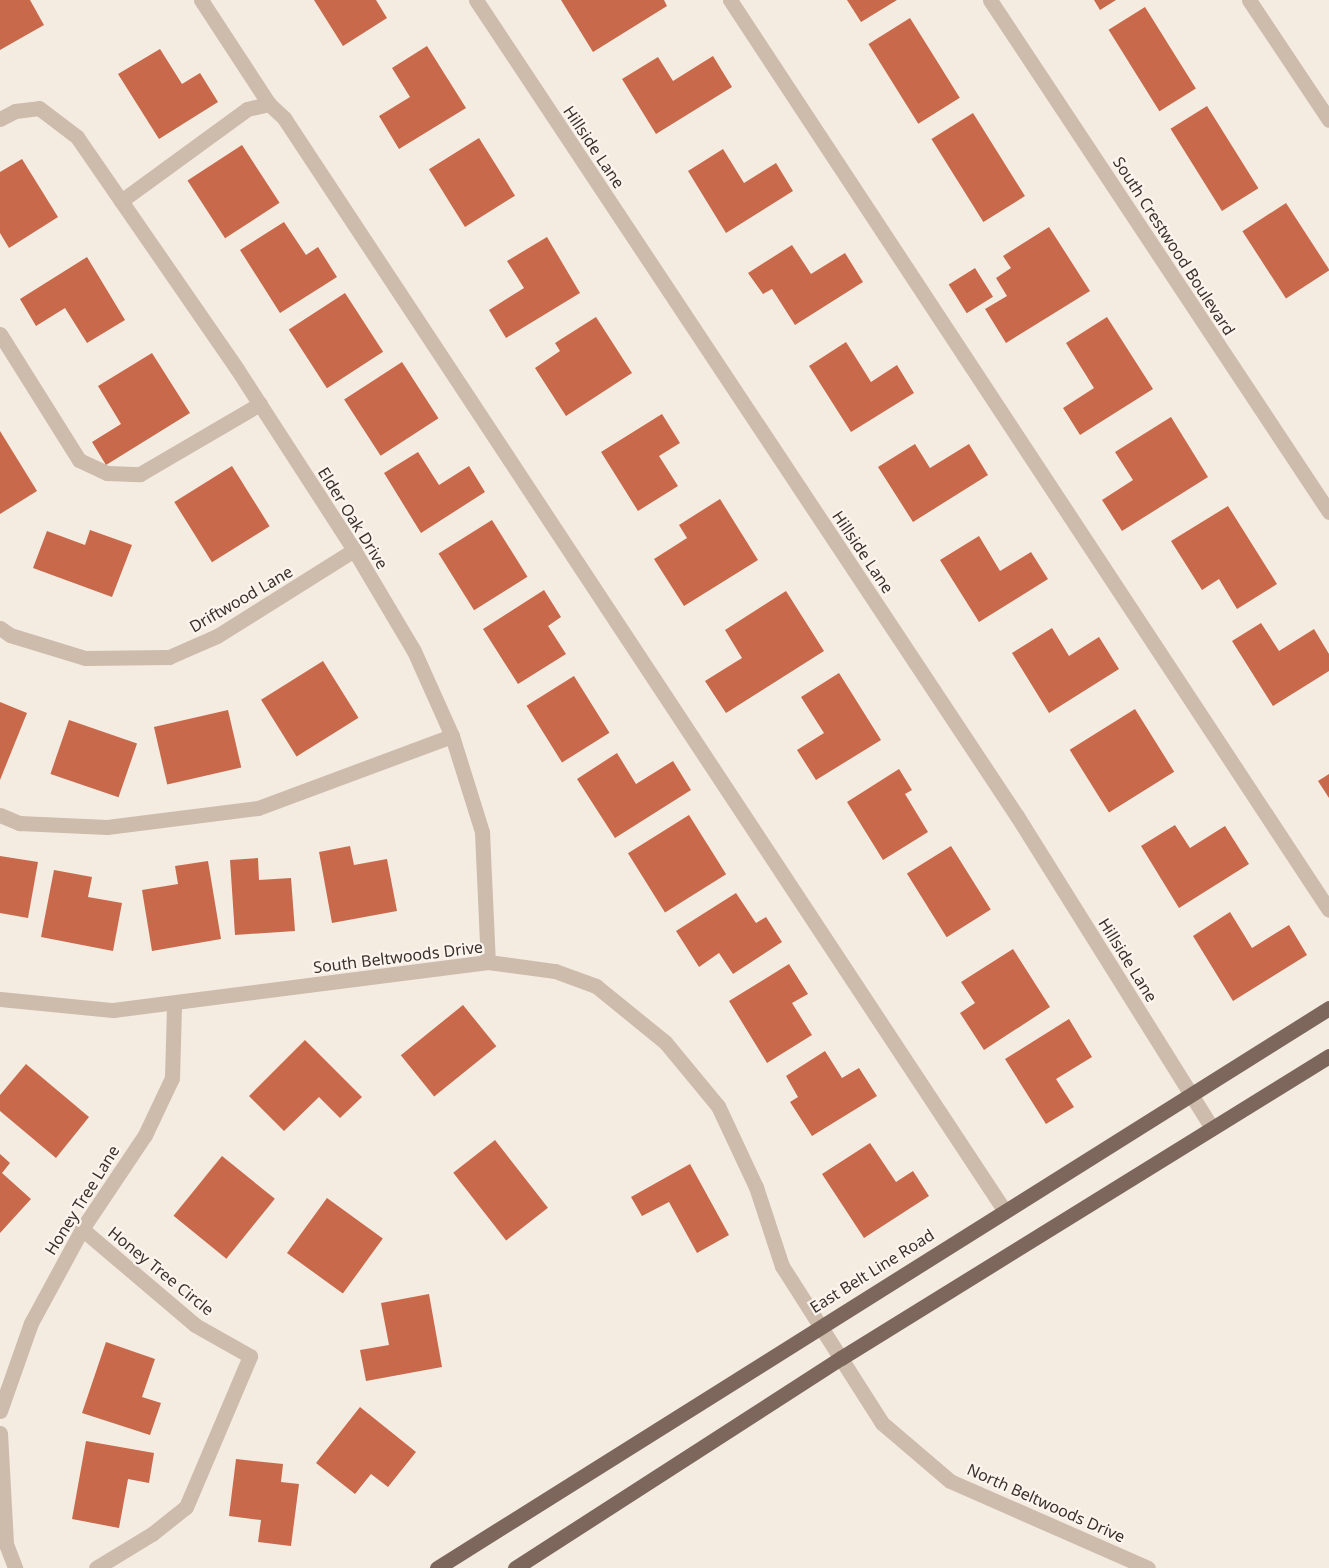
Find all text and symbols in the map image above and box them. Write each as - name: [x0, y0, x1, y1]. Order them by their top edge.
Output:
- street label: Hillside Lane: [559, 102, 629, 192]
- street label: South Crestwood Boulevard: [1109, 153, 1239, 339]
- street label: Elder Oak Drive: [314, 464, 392, 572]
- street label: Hillside Lane: [828, 507, 898, 597]
- street label: Driftwood Lane: [186, 562, 296, 636]
- street label: Hillside Lane: [1095, 914, 1161, 1006]
- street label: South Beltwoods Drive: [312, 937, 484, 977]
- street label: Honey Tree Lane: [41, 1142, 123, 1258]
- street label: Honey Tree Circle: [104, 1223, 218, 1319]
- street label: East Belt Line Road: [806, 1225, 938, 1317]
- street label: North Beltwoods Drive: [964, 1460, 1128, 1546]

